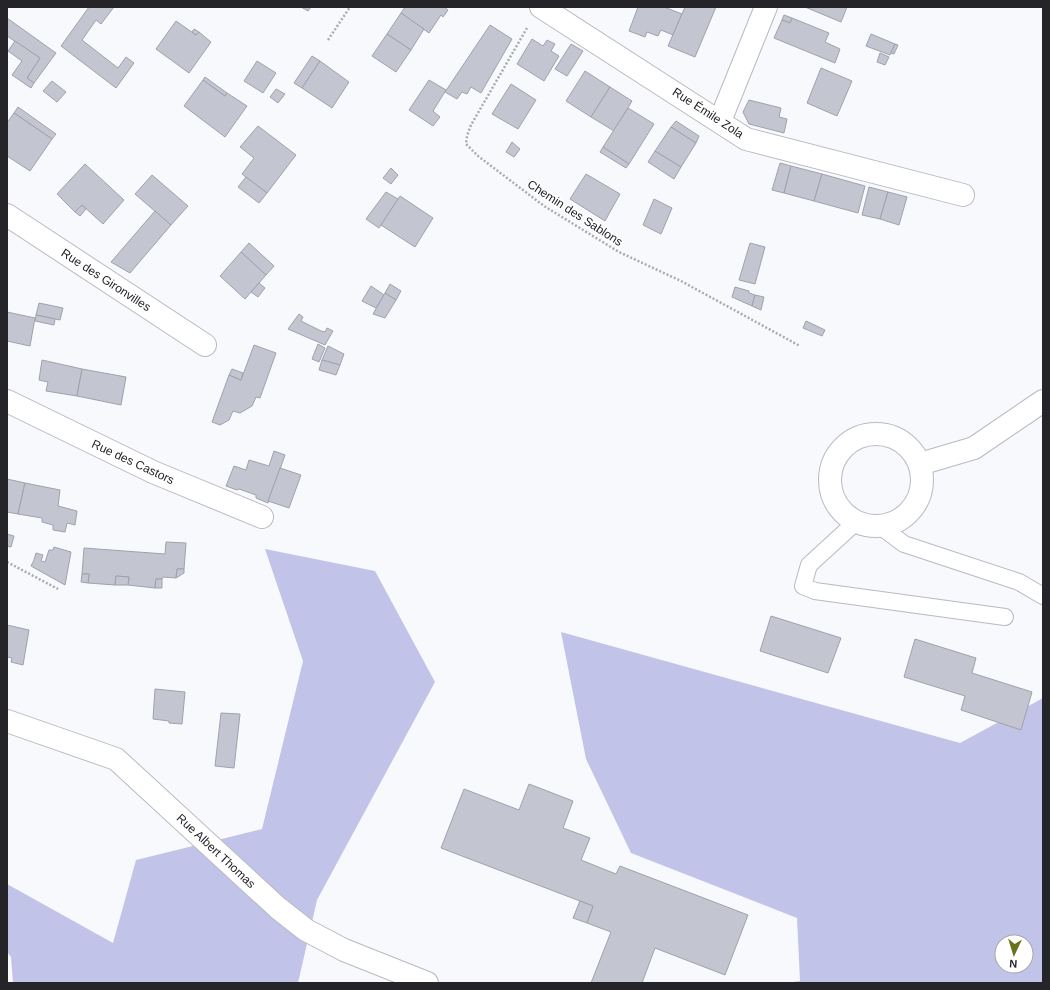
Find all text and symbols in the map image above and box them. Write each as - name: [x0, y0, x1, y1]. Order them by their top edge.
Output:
- street label: Rue Émile Zola: [670, 84, 747, 141]
- street label: Chemin des Sablons: [525, 177, 625, 249]
- street label: Rue des Gironvilles: [59, 246, 153, 314]
- street label: Rue des Castors: [90, 437, 176, 487]
- street label: Rue Albert Thomas: [174, 811, 258, 891]
- north arrow: [994, 934, 1034, 974]
- text: N: [1009, 958, 1018, 970]

